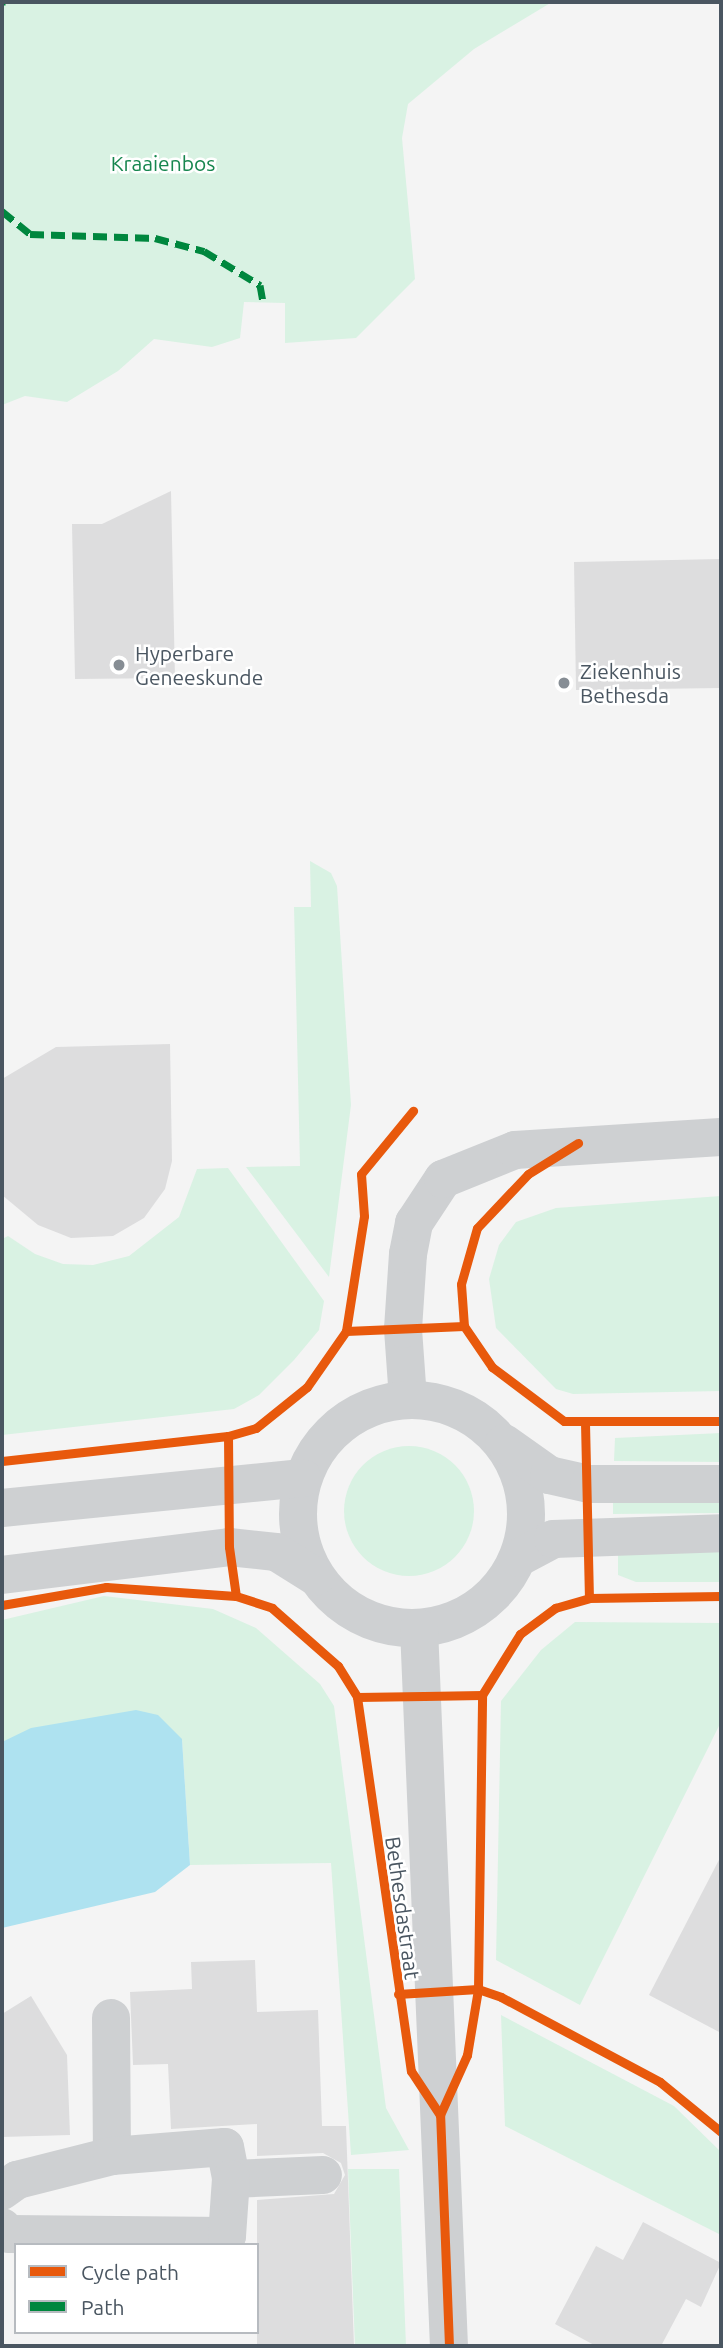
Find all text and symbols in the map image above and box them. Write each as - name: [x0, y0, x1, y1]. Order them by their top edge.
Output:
- park label: Kraaienbos: [111, 150, 215, 176]
- place label: Hyperbare Geneeskunde: [135, 640, 263, 690]
- marker: Hyperbare Geneeskunde: [109, 655, 129, 675]
- place label: Ziekenhuis Bethesda: [580, 658, 681, 708]
- marker: Ziekenhuis Bethesda: [554, 673, 574, 693]
- street label: Bethesdastraat: [380, 1835, 426, 1981]
- legend: [14, 2243, 259, 2334]
- text: Cycle path: [81, 2260, 179, 2284]
- text: Path: [81, 2295, 124, 2319]

